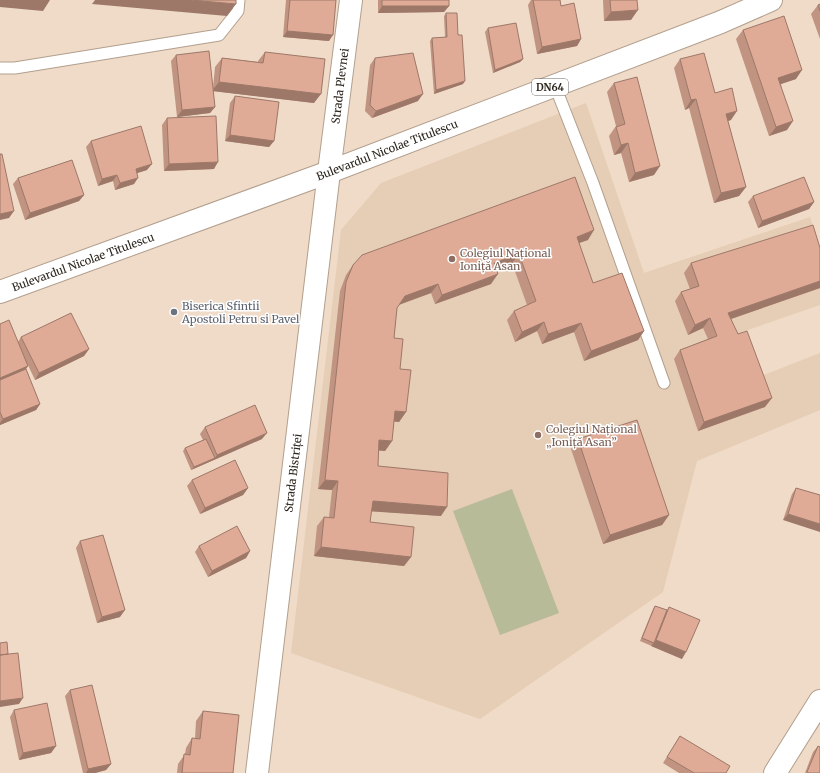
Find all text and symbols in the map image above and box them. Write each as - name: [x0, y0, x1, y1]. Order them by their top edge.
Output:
- street label: Strada Plevnei: [328, 47, 352, 125]
- road number: DN64: [532, 79, 568, 95]
- street label: Bulevardul Nicolae Titulescu: [314, 116, 460, 183]
- street label: Bulevardul Nicolae Titulescu: [10, 230, 156, 294]
- place label: Colegiul Național Ioniță Asan: [460, 246, 551, 273]
- marker: Colegiul Național Ioniță Asan: [447, 254, 457, 264]
- place label: Biserica Sfintii Apostoli Petru si Pavel: [181, 299, 300, 326]
- marker: Biserica Sfintii Apostoli Petru si Pavel: [169, 307, 179, 317]
- place label: Colegiul Național „Ioniță Asan”: [546, 422, 637, 449]
- marker: Colegiul Național „Ioniță Asan”: [533, 430, 543, 440]
- street label: Strada Bistriței: [281, 432, 305, 513]

